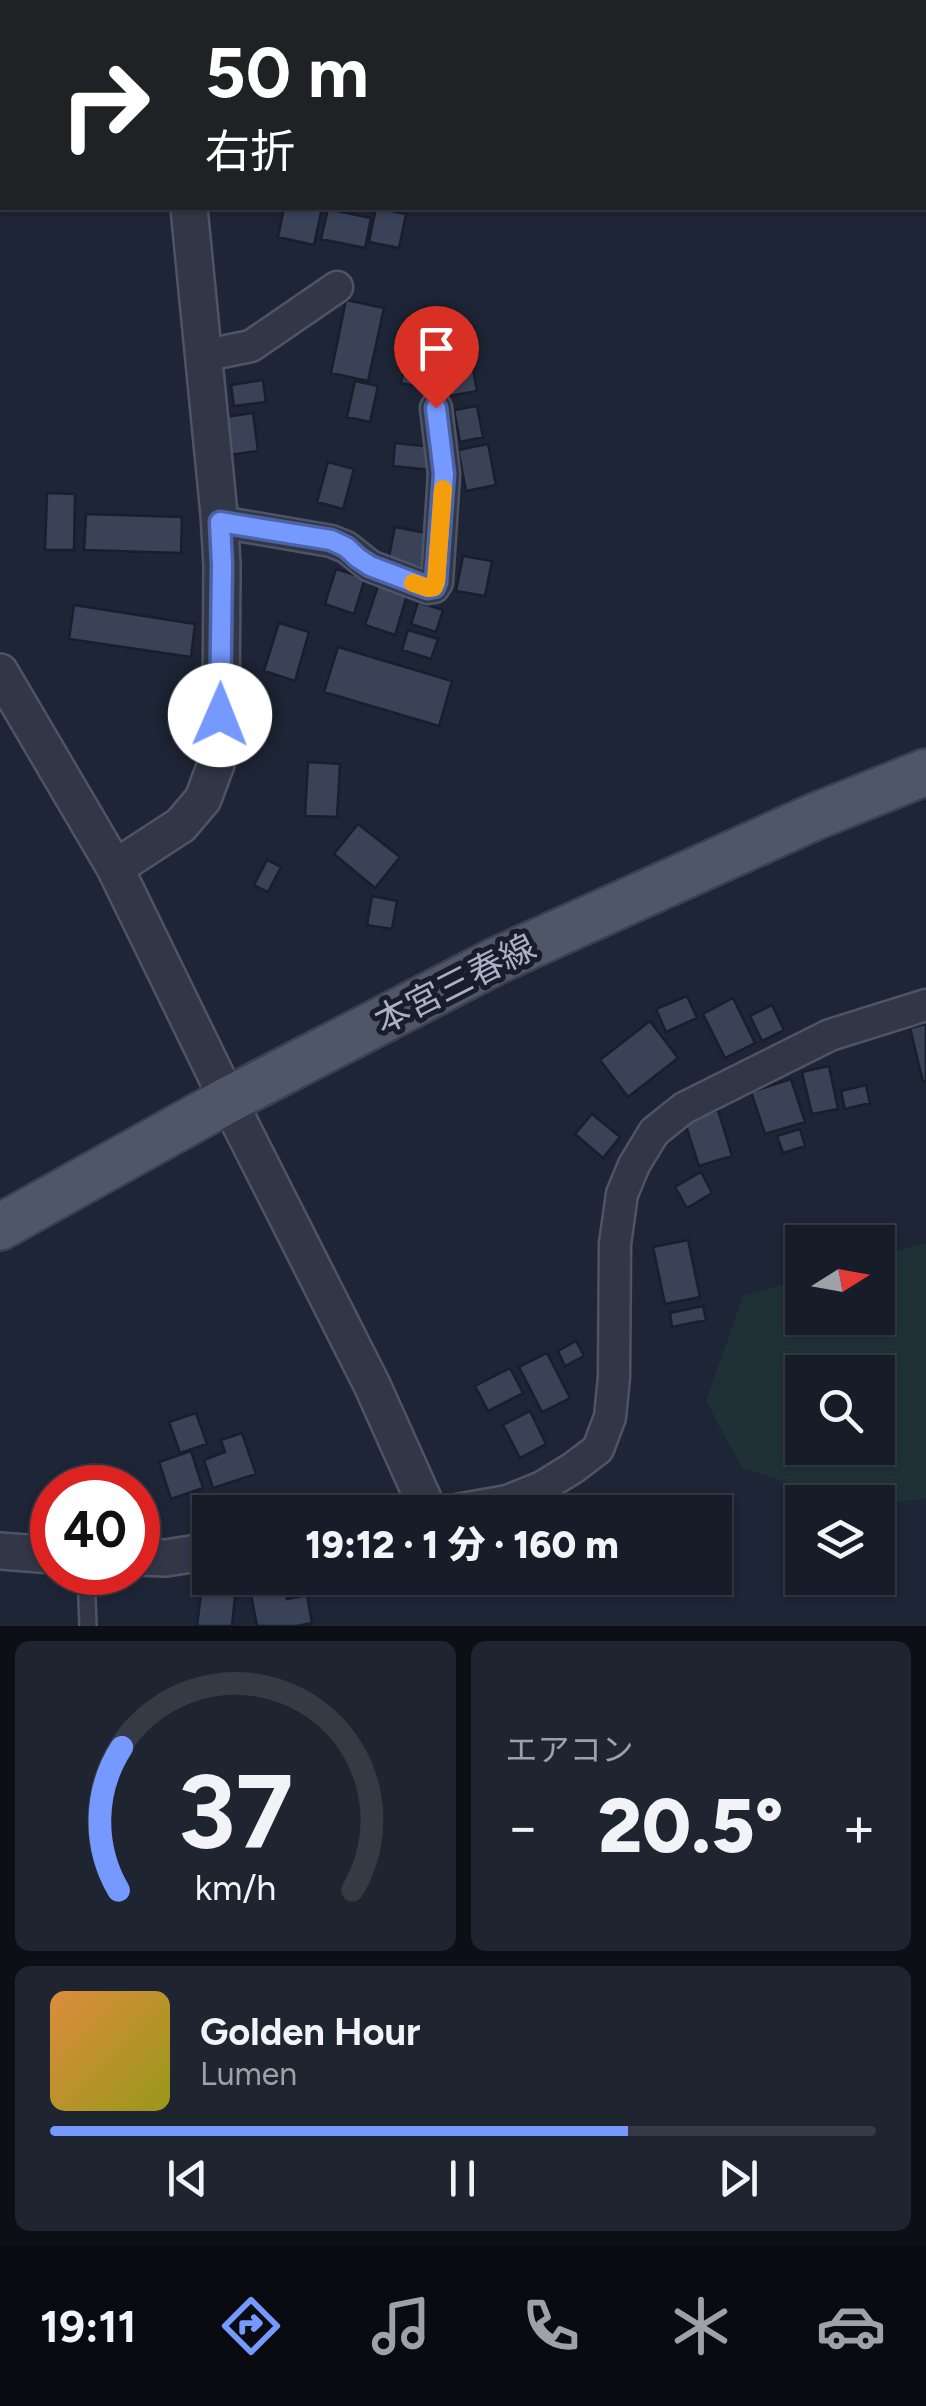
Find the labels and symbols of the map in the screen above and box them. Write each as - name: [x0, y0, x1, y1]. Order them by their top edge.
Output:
- pin: [394, 306, 479, 409]
- position arrow: [168, 663, 272, 767]
- street label: 本宮三春線: [367, 926, 543, 1042]
- north arrow: [785, 1225, 895, 1335]
- speed limit sign: 40: [30, 1465, 160, 1595]

